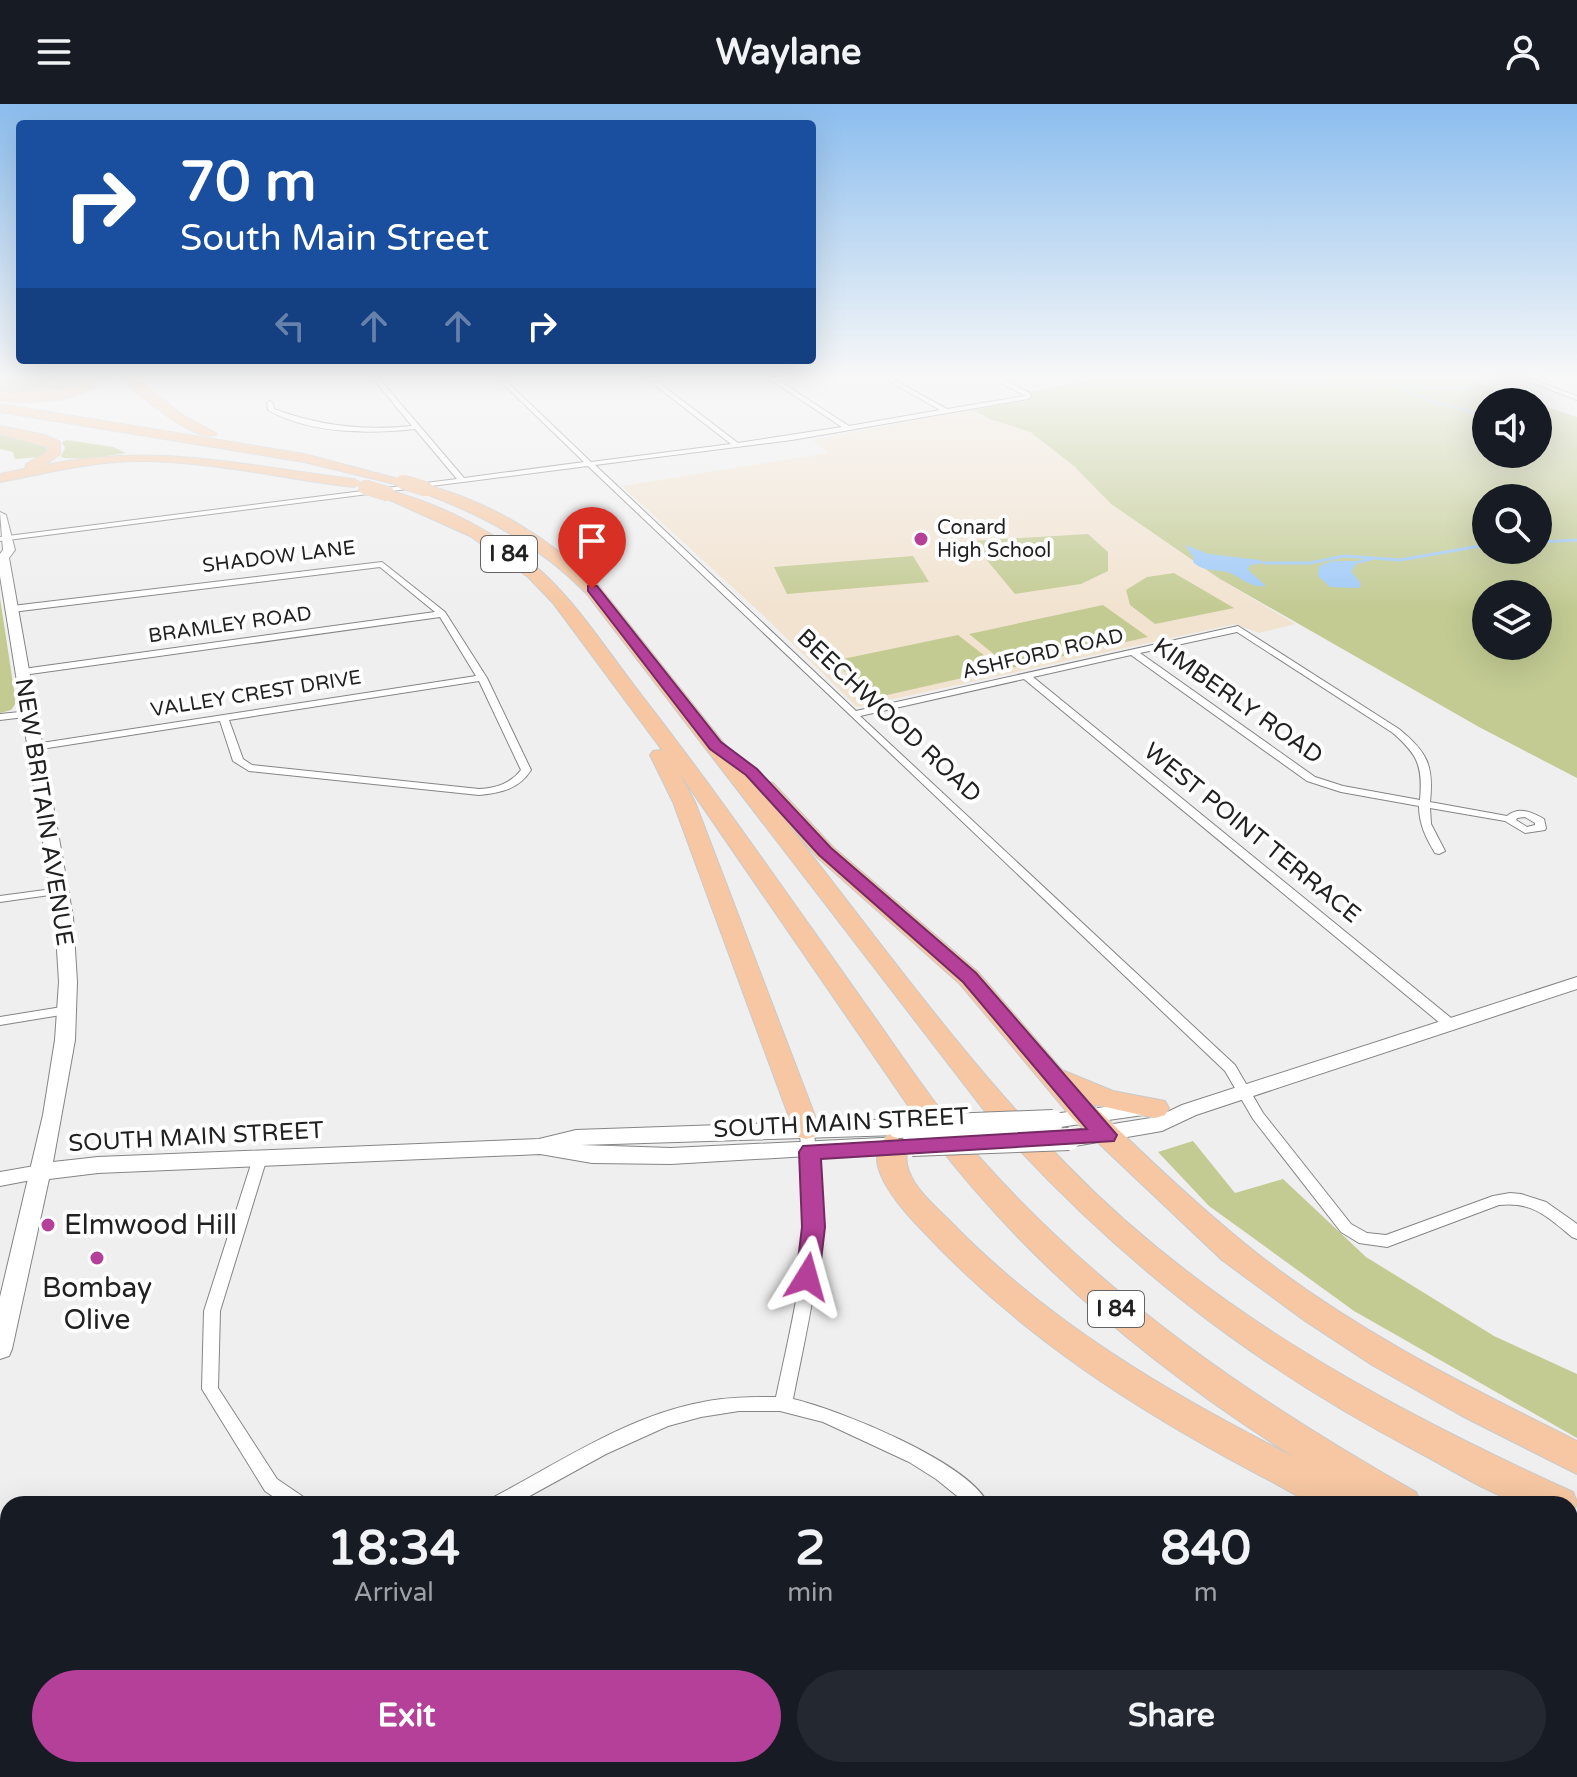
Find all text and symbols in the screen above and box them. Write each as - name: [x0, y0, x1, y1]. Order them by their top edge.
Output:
- icon: menu: [32, 30, 76, 74]
- icon: person: [1501, 30, 1545, 74]
- text: Waylane: [716, 31, 861, 74]
- text: 70 m: [180, 149, 316, 216]
- icon: right: [48, 152, 152, 256]
- text: South Main Street: [180, 217, 489, 260]
- icon: left: [268, 304, 312, 348]
- icon: ahead: [352, 304, 396, 348]
- icon: ahead: [436, 304, 480, 348]
- icon: right: [520, 304, 564, 348]
- map controls: [1472, 388, 1552, 660]
- button: sound: [1472, 388, 1552, 468]
- button: search: [1472, 484, 1552, 564]
- pin: [558, 507, 626, 589]
- place label: Conard High School: [937, 516, 1051, 563]
- icon: arrive: [570, 519, 614, 563]
- marker: Conard High School: [912, 530, 930, 548]
- street label: SHADOW LANE: [201, 536, 357, 578]
- road number: I 84: [481, 536, 537, 572]
- button: layers: [1472, 580, 1552, 660]
- street label: BRAMLEY ROAD: [147, 602, 313, 648]
- street label: BEECHWOOD ROAD: [791, 623, 987, 809]
- street label: ASHFORD ROAD: [960, 624, 1126, 684]
- street label: KIMBERLY ROAD: [1148, 632, 1328, 770]
- street label: VALLEY CREST DRIVE: [149, 665, 363, 723]
- street label: NEW BRITAIN AVENUE: [9, 676, 79, 948]
- street label: WEST POINT TERRACE: [1138, 737, 1366, 929]
- street label: SOUTH MAIN STREET: [713, 1102, 970, 1144]
- street label: SOUTH MAIN STREET: [68, 1116, 325, 1158]
- place label: Elmwood Hill: [64, 1208, 237, 1242]
- marker: Elmwood Hill: [39, 1216, 57, 1234]
- position arrow: [765, 1235, 849, 1319]
- marker: Bombay Olive: [88, 1249, 106, 1267]
- place label: Bombay Olive: [42, 1271, 152, 1337]
- road number: I 84: [1088, 1291, 1144, 1327]
- text: 18:34: [327, 1520, 460, 1578]
- text: 2: [795, 1520, 825, 1578]
- text: 840: [1160, 1520, 1251, 1578]
- text: Arrival: [353, 1577, 434, 1608]
- text: min: [787, 1577, 833, 1608]
- text: m: [1194, 1577, 1218, 1608]
- button: Exit: [32, 1670, 781, 1762]
- button: Share: [797, 1670, 1546, 1762]

